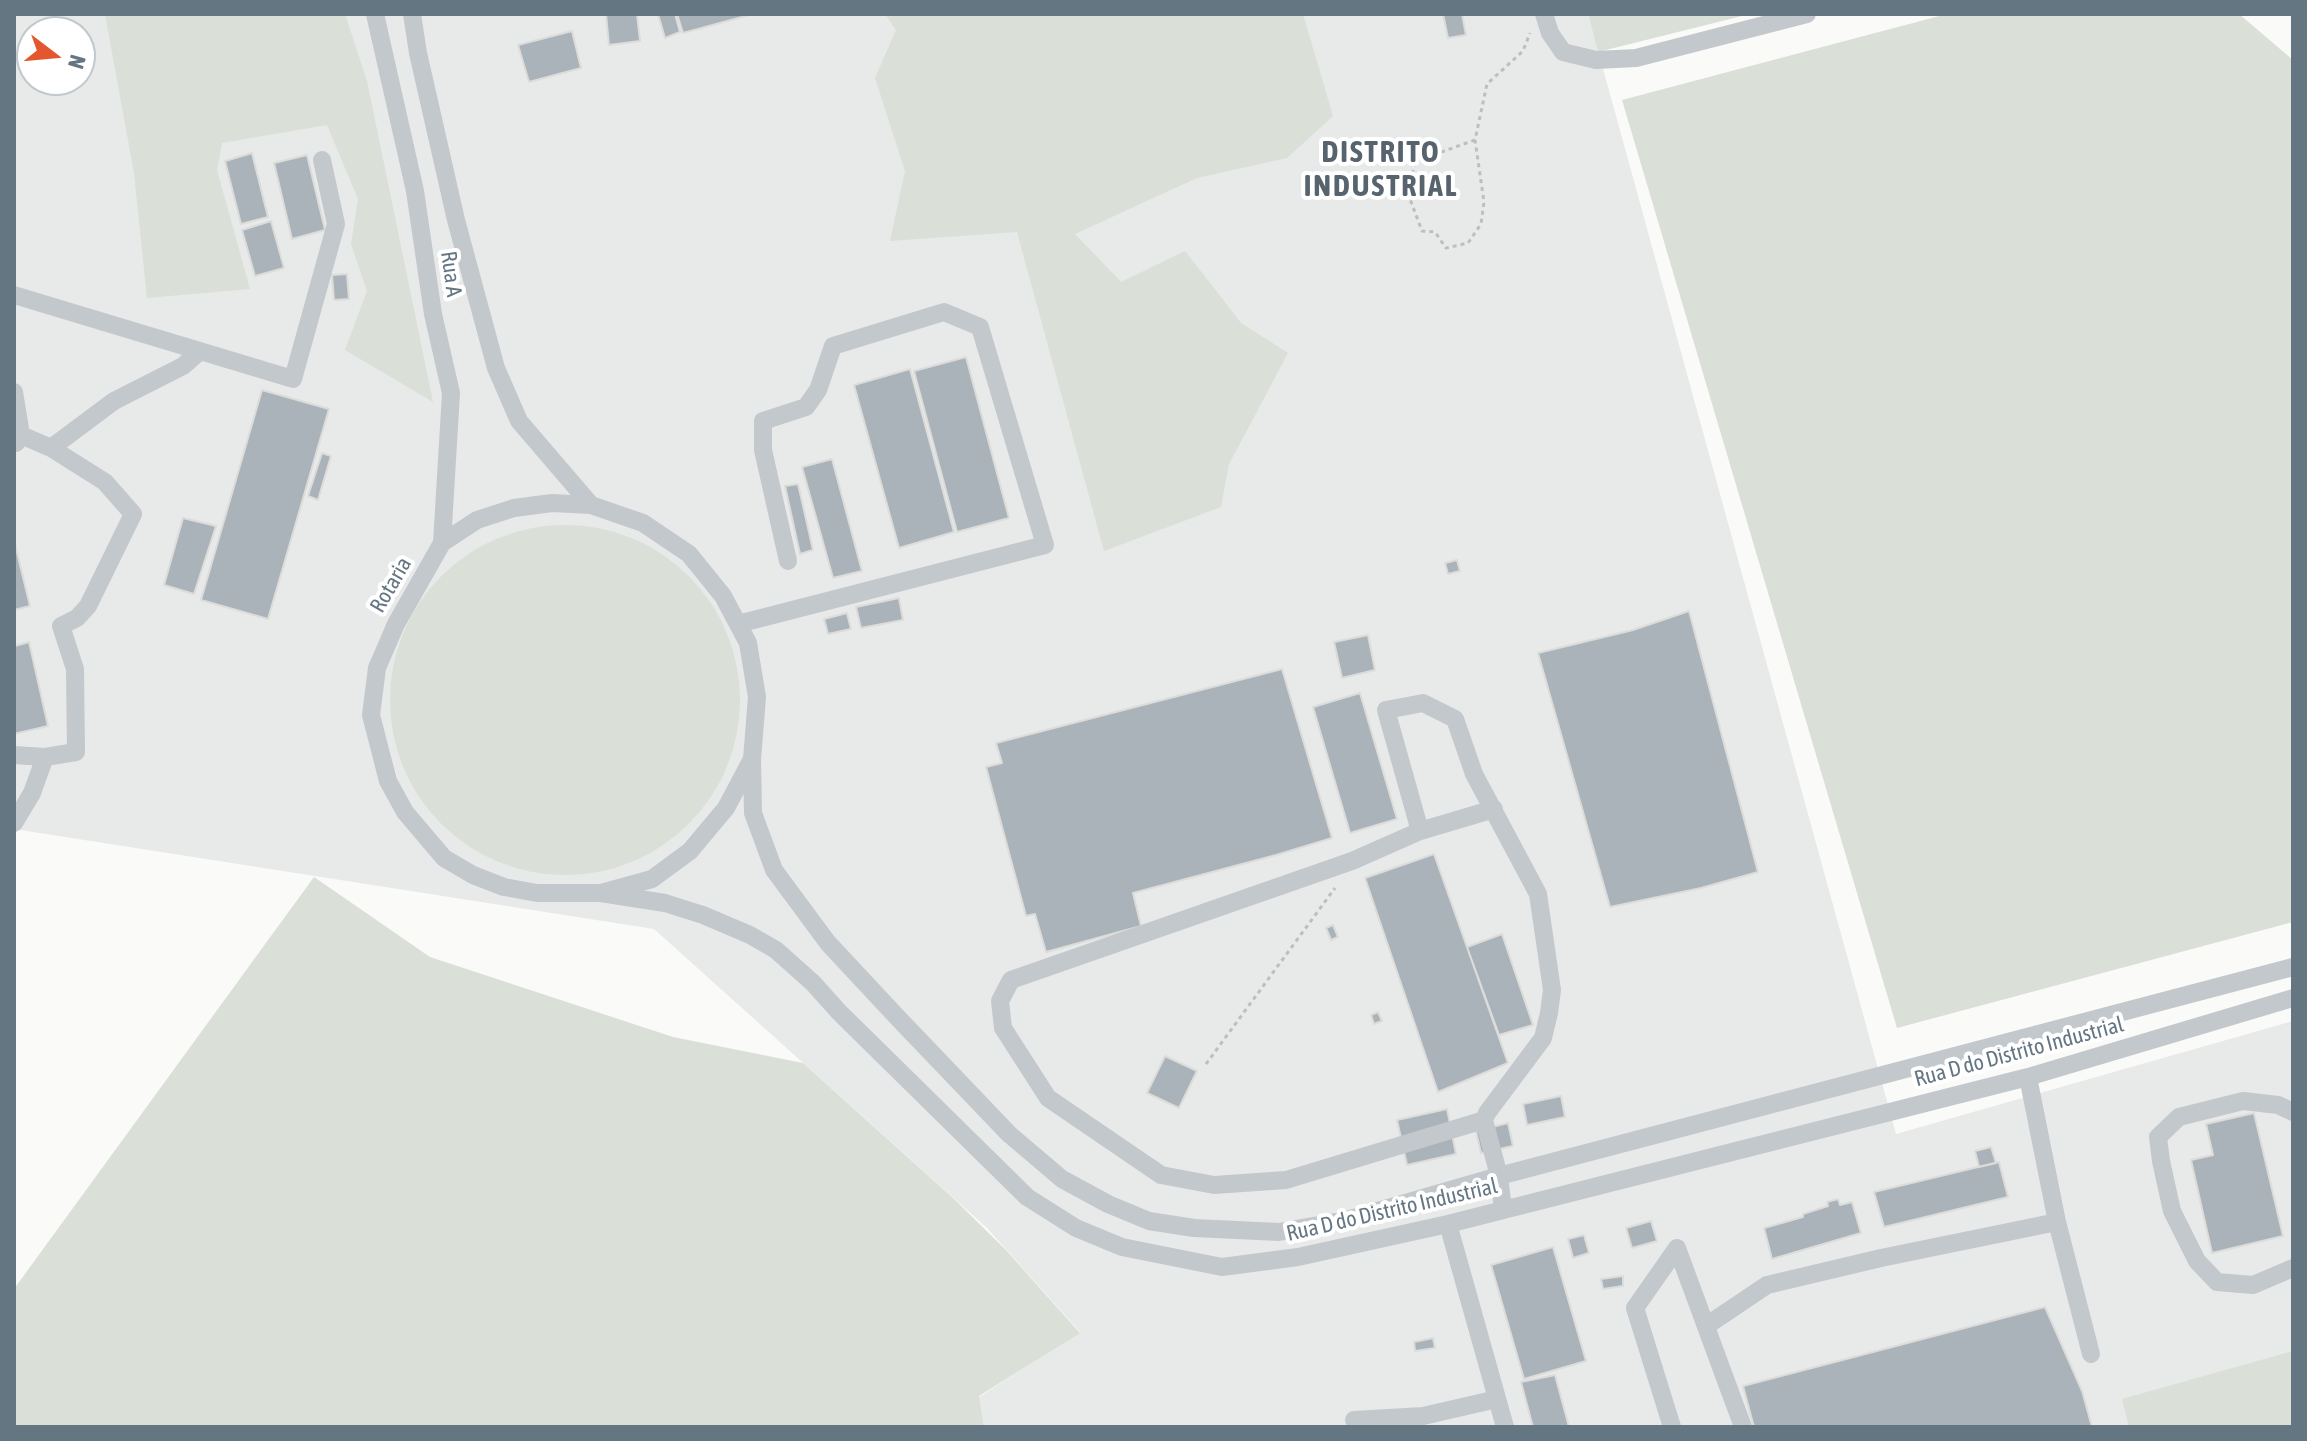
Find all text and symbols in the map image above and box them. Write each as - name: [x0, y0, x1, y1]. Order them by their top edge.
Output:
- north arrow: [16, 16, 96, 96]
- text: N: [63, 52, 91, 72]
- district label: DISTRITO INDUSTRIAL: [1304, 135, 1458, 206]
- street label: Rua A: [435, 250, 467, 298]
- street label: Rotaria: [365, 553, 417, 617]
- street label: Rua D do Distrito Industrial: [1911, 1011, 2127, 1093]
- street label: Rua D do Distrito Industrial: [1284, 1173, 1500, 1247]

